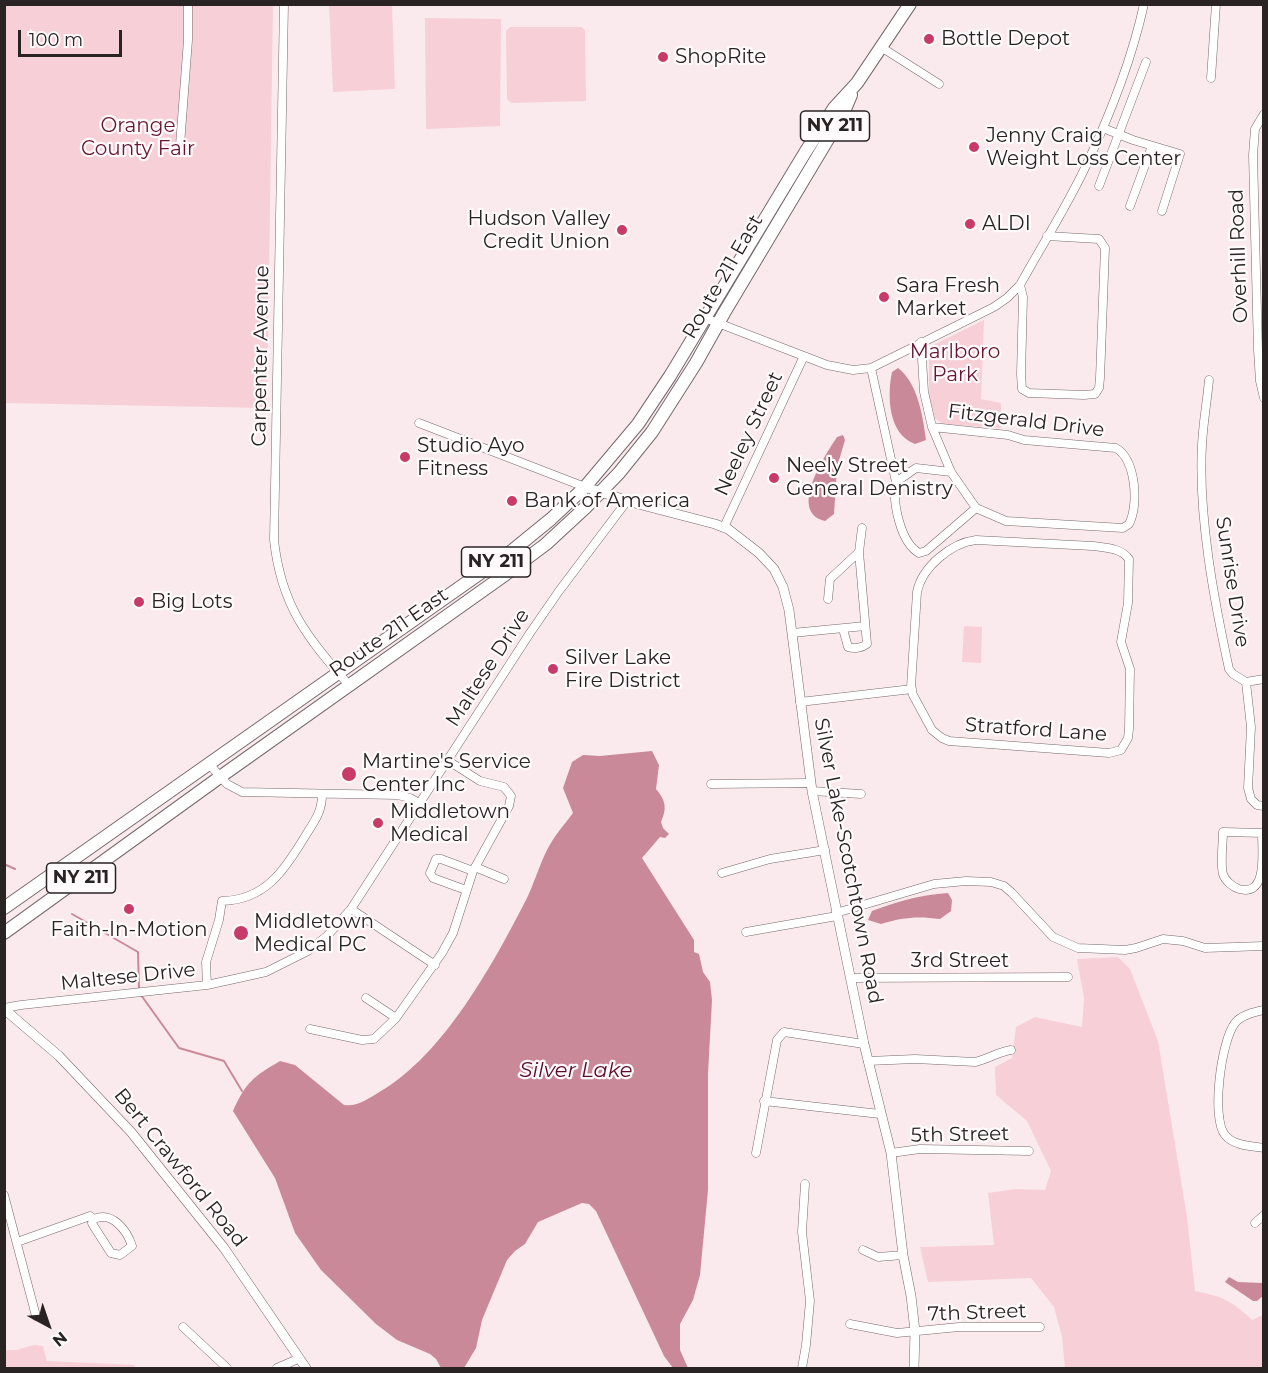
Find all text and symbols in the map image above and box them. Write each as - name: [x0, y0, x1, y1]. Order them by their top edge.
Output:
- scale bar: [21, 18, 124, 56]
- place label: Bottle Depot: [941, 27, 1070, 51]
- text: 100 m: [29, 29, 83, 51]
- marker: Bottle Depot: [922, 32, 936, 46]
- place label: ShopRite: [675, 45, 766, 69]
- marker: ShopRite: [656, 50, 670, 64]
- road number: NY 211: [800, 111, 870, 141]
- park label: Orange County Fair: [81, 114, 195, 161]
- place label: Jenny Craig Weight Loss Center: [986, 124, 1181, 171]
- marker: Jenny Craig Weight Loss Center: [967, 140, 981, 154]
- street label: Overhill Road: [1225, 188, 1253, 324]
- place label: Hudson Valley Credit Union: [467, 207, 610, 254]
- street label: Route 211 East: [678, 211, 768, 343]
- place label: ALDI: [982, 212, 1031, 236]
- marker: ALDI: [963, 217, 977, 231]
- marker: Hudson Valley Credit Union: [615, 223, 629, 237]
- street label: Carpenter Avenue: [247, 265, 275, 447]
- place label: Sara Fresh Market: [896, 274, 1000, 321]
- marker: Sara Fresh Market: [877, 290, 891, 304]
- park label: Marlboro Park: [910, 340, 1000, 387]
- street label: Neeley Street: [710, 368, 788, 500]
- street label: Fitzgerald Drive: [946, 399, 1106, 443]
- place label: Studio Ayo Fitness: [417, 434, 525, 481]
- marker: Studio Ayo Fitness: [398, 450, 412, 464]
- place label: Neely Street General Denistry: [786, 454, 953, 501]
- marker: Neely Street General Denistry: [767, 471, 781, 485]
- place label: Bank of America: [524, 489, 690, 513]
- marker: Bank of America: [505, 494, 519, 508]
- street label: Sunrise Drive: [1210, 515, 1254, 649]
- road number: NY 211: [462, 547, 530, 577]
- street label: Route 211 East: [325, 583, 453, 683]
- place label: Big Lots: [151, 590, 232, 614]
- marker: Big Lots: [132, 595, 146, 609]
- street label: Maltese Drive: [441, 605, 535, 731]
- place label: Silver Lake Fire District: [565, 646, 681, 693]
- marker: Silver Lake Fire District: [546, 662, 560, 676]
- street label: Stratford Lane: [964, 713, 1108, 747]
- street label: Silver Lake-Scotchtown Road: [809, 716, 887, 1006]
- place label: Martine's Service Center Inc: [362, 750, 531, 797]
- marker: Martine's Service Center Inc: [340, 765, 358, 783]
- place label: Middletown Medical: [390, 800, 510, 847]
- marker: Middletown Medical: [371, 816, 385, 830]
- road number: NY 211: [46, 863, 116, 893]
- marker: Faith-In-Motion: [122, 902, 136, 916]
- place label: Middletown Medical PC: [254, 910, 374, 957]
- place label: Faith-In-Motion: [51, 918, 207, 942]
- marker: Middletown Medical PC: [232, 924, 250, 942]
- street label: 3rd Street: [911, 949, 1009, 973]
- street label: Maltese Drive: [59, 958, 197, 996]
- water label: Silver Lake: [519, 1058, 633, 1084]
- street label: Bert Crawford Road: [109, 1084, 251, 1252]
- street label: 5th Street: [910, 1122, 1010, 1148]
- north arrow: [18, 1295, 78, 1355]
- street label: 7th Street: [927, 1299, 1027, 1327]
- text: N: [49, 1328, 71, 1351]

